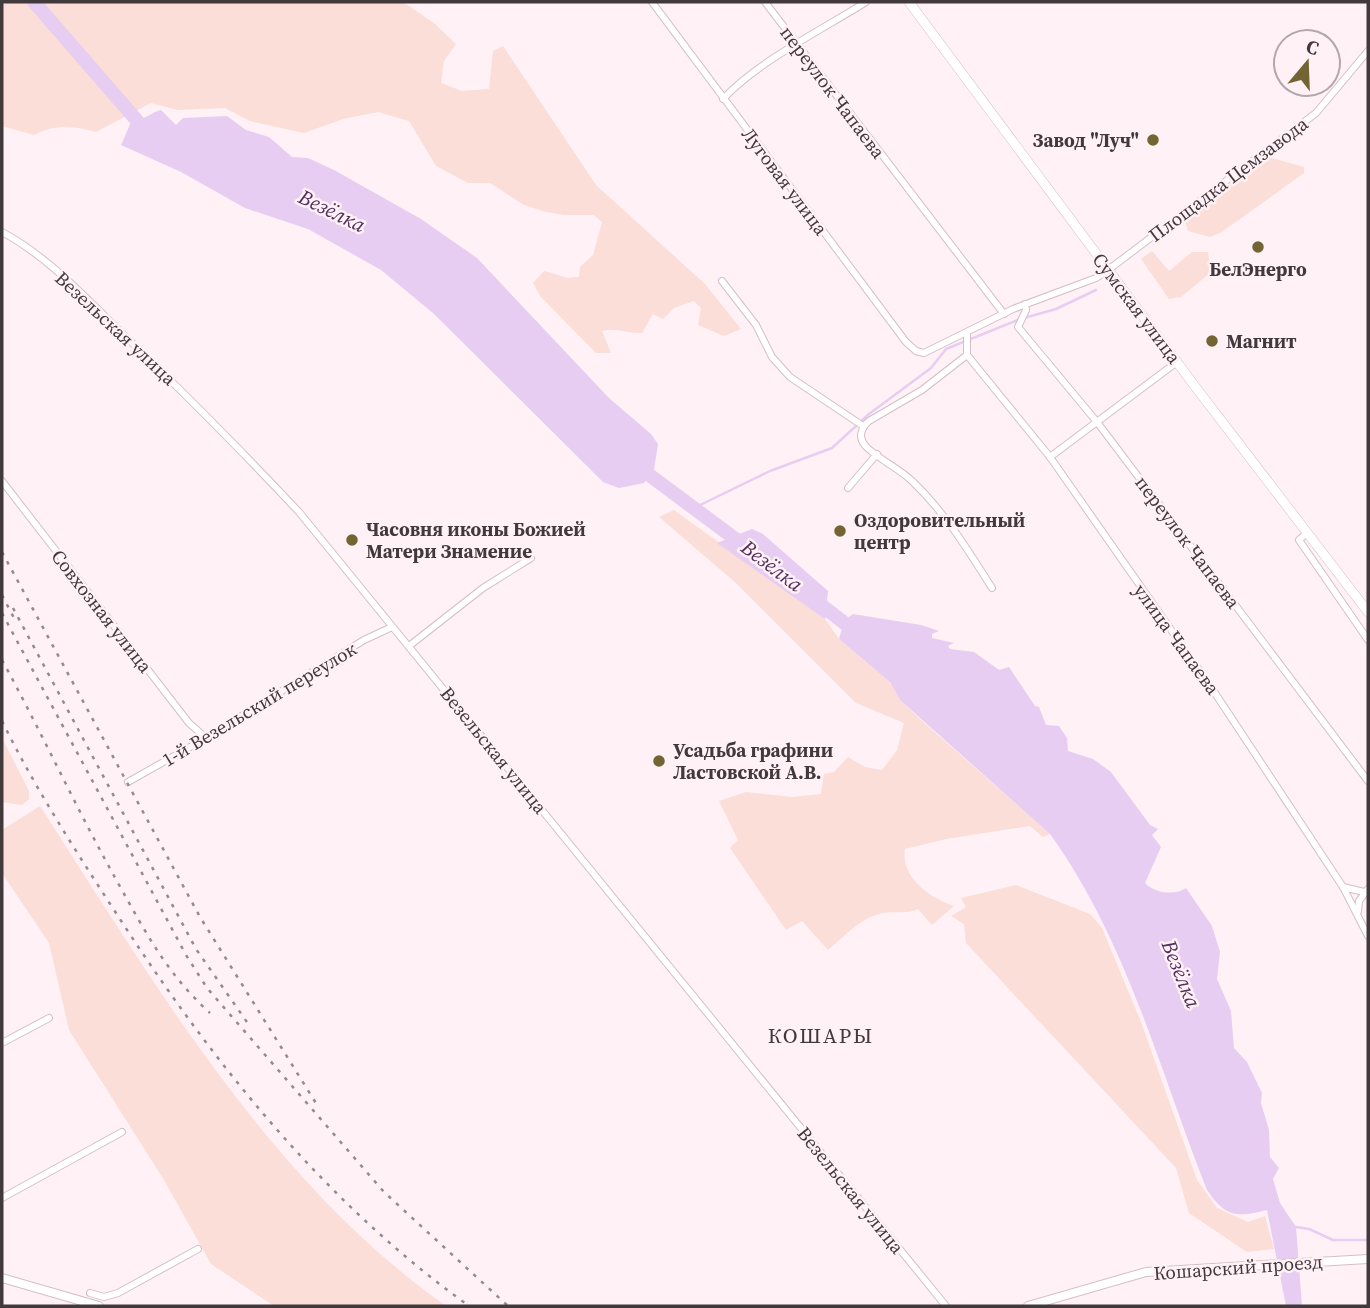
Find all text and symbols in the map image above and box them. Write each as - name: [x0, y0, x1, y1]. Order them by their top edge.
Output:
- street label: переулок Чапаева: [774, 20, 892, 164]
- north arrow: [1272, 28, 1342, 98]
- text: С: [1303, 33, 1323, 61]
- street label: Площадка Цемзавода: [1143, 110, 1313, 248]
- street label: Луговая улица: [736, 122, 834, 240]
- place label: Завод "Луч": [1033, 127, 1139, 153]
- marker: Завод "Луч": [1145, 132, 1161, 148]
- water label: Везёлка: [293, 182, 370, 239]
- marker: БелЭнерго: [1250, 239, 1266, 255]
- street label: Сумская улица: [1087, 247, 1188, 369]
- place label: БелЭнерго: [1209, 256, 1307, 282]
- street label: Везельская улица: [50, 265, 182, 391]
- place label: Магнит: [1226, 328, 1297, 354]
- marker: Магнит: [1204, 333, 1220, 349]
- street label: переулок Чапаева: [1129, 470, 1247, 614]
- place label: Оздоровительный центр: [854, 507, 1025, 555]
- place label: Часовня иконы Божией Матери Знамение: [366, 516, 586, 564]
- marker: Оздоровительный центр: [832, 523, 848, 539]
- marker: Часовня иконы Божией Матери Знамение: [344, 532, 360, 548]
- water label: Везёлка: [734, 532, 809, 599]
- street label: Совхозная улица: [46, 544, 159, 678]
- street label: улица Чапаева: [1128, 578, 1226, 700]
- street label: 1-й Везельский переулок: [157, 635, 362, 773]
- street label: Везельская улица: [435, 681, 554, 819]
- place label: Усадьба графини Ластовской А.В.: [673, 737, 833, 785]
- marker: Усадьба графини Ластовской А.В.: [651, 753, 667, 769]
- water label: Везёлка: [1154, 935, 1208, 1012]
- district label: КОШАРЫ: [768, 1021, 874, 1050]
- street label: Везельская улица: [792, 1121, 911, 1259]
- street label: Кошарский проезд: [1153, 1248, 1324, 1286]

